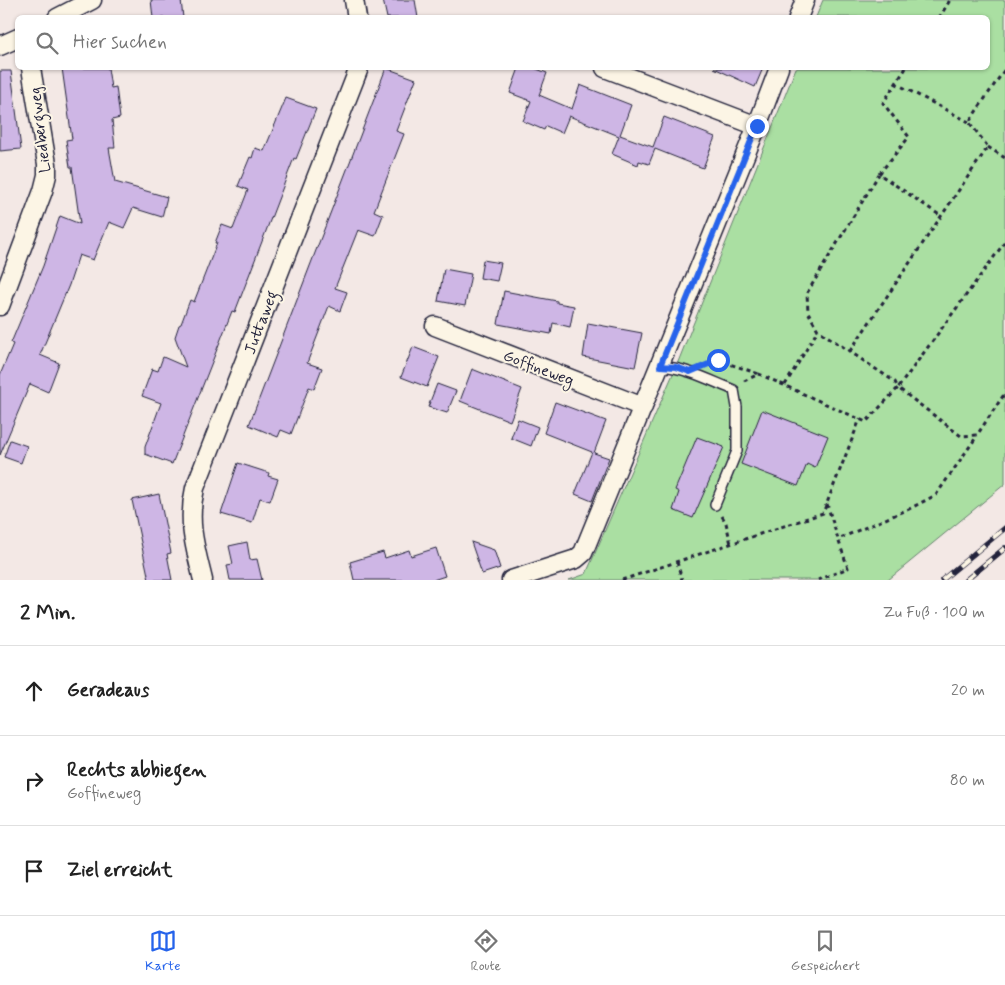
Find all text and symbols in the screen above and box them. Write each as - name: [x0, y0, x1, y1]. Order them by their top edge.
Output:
- search box: [15, 15, 990, 70]
- icon: search: [33, 29, 61, 57]
- text: Hier suchen: [73, 30, 167, 55]
- street label: Liedbergweg: [25, 86, 57, 174]
- route end: [746, 115, 769, 138]
- street label: Juttaweg: [240, 288, 284, 358]
- street label: Goffineweg: [500, 345, 577, 392]
- route start: [707, 349, 730, 372]
- text: 2 Min.: [20, 599, 75, 627]
- text: Zu Fuß · 100 m: [883, 602, 985, 623]
- icon: ahead: [20, 677, 48, 705]
- text: Geradeaus: [67, 678, 149, 703]
- text: 20 m: [951, 680, 985, 701]
- text: Rechts abbiegen: [67, 758, 206, 783]
- icon: right: [20, 767, 48, 795]
- text: 80 m: [950, 770, 985, 791]
- text: Goffineweg: [67, 783, 141, 804]
- icon: arrive: [20, 857, 48, 885]
- text: Ziel erreicht: [67, 858, 172, 883]
- tab: Karte: [145, 927, 181, 975]
- tab: Route: [470, 927, 501, 975]
- tab: Gespeichert: [791, 927, 860, 975]

